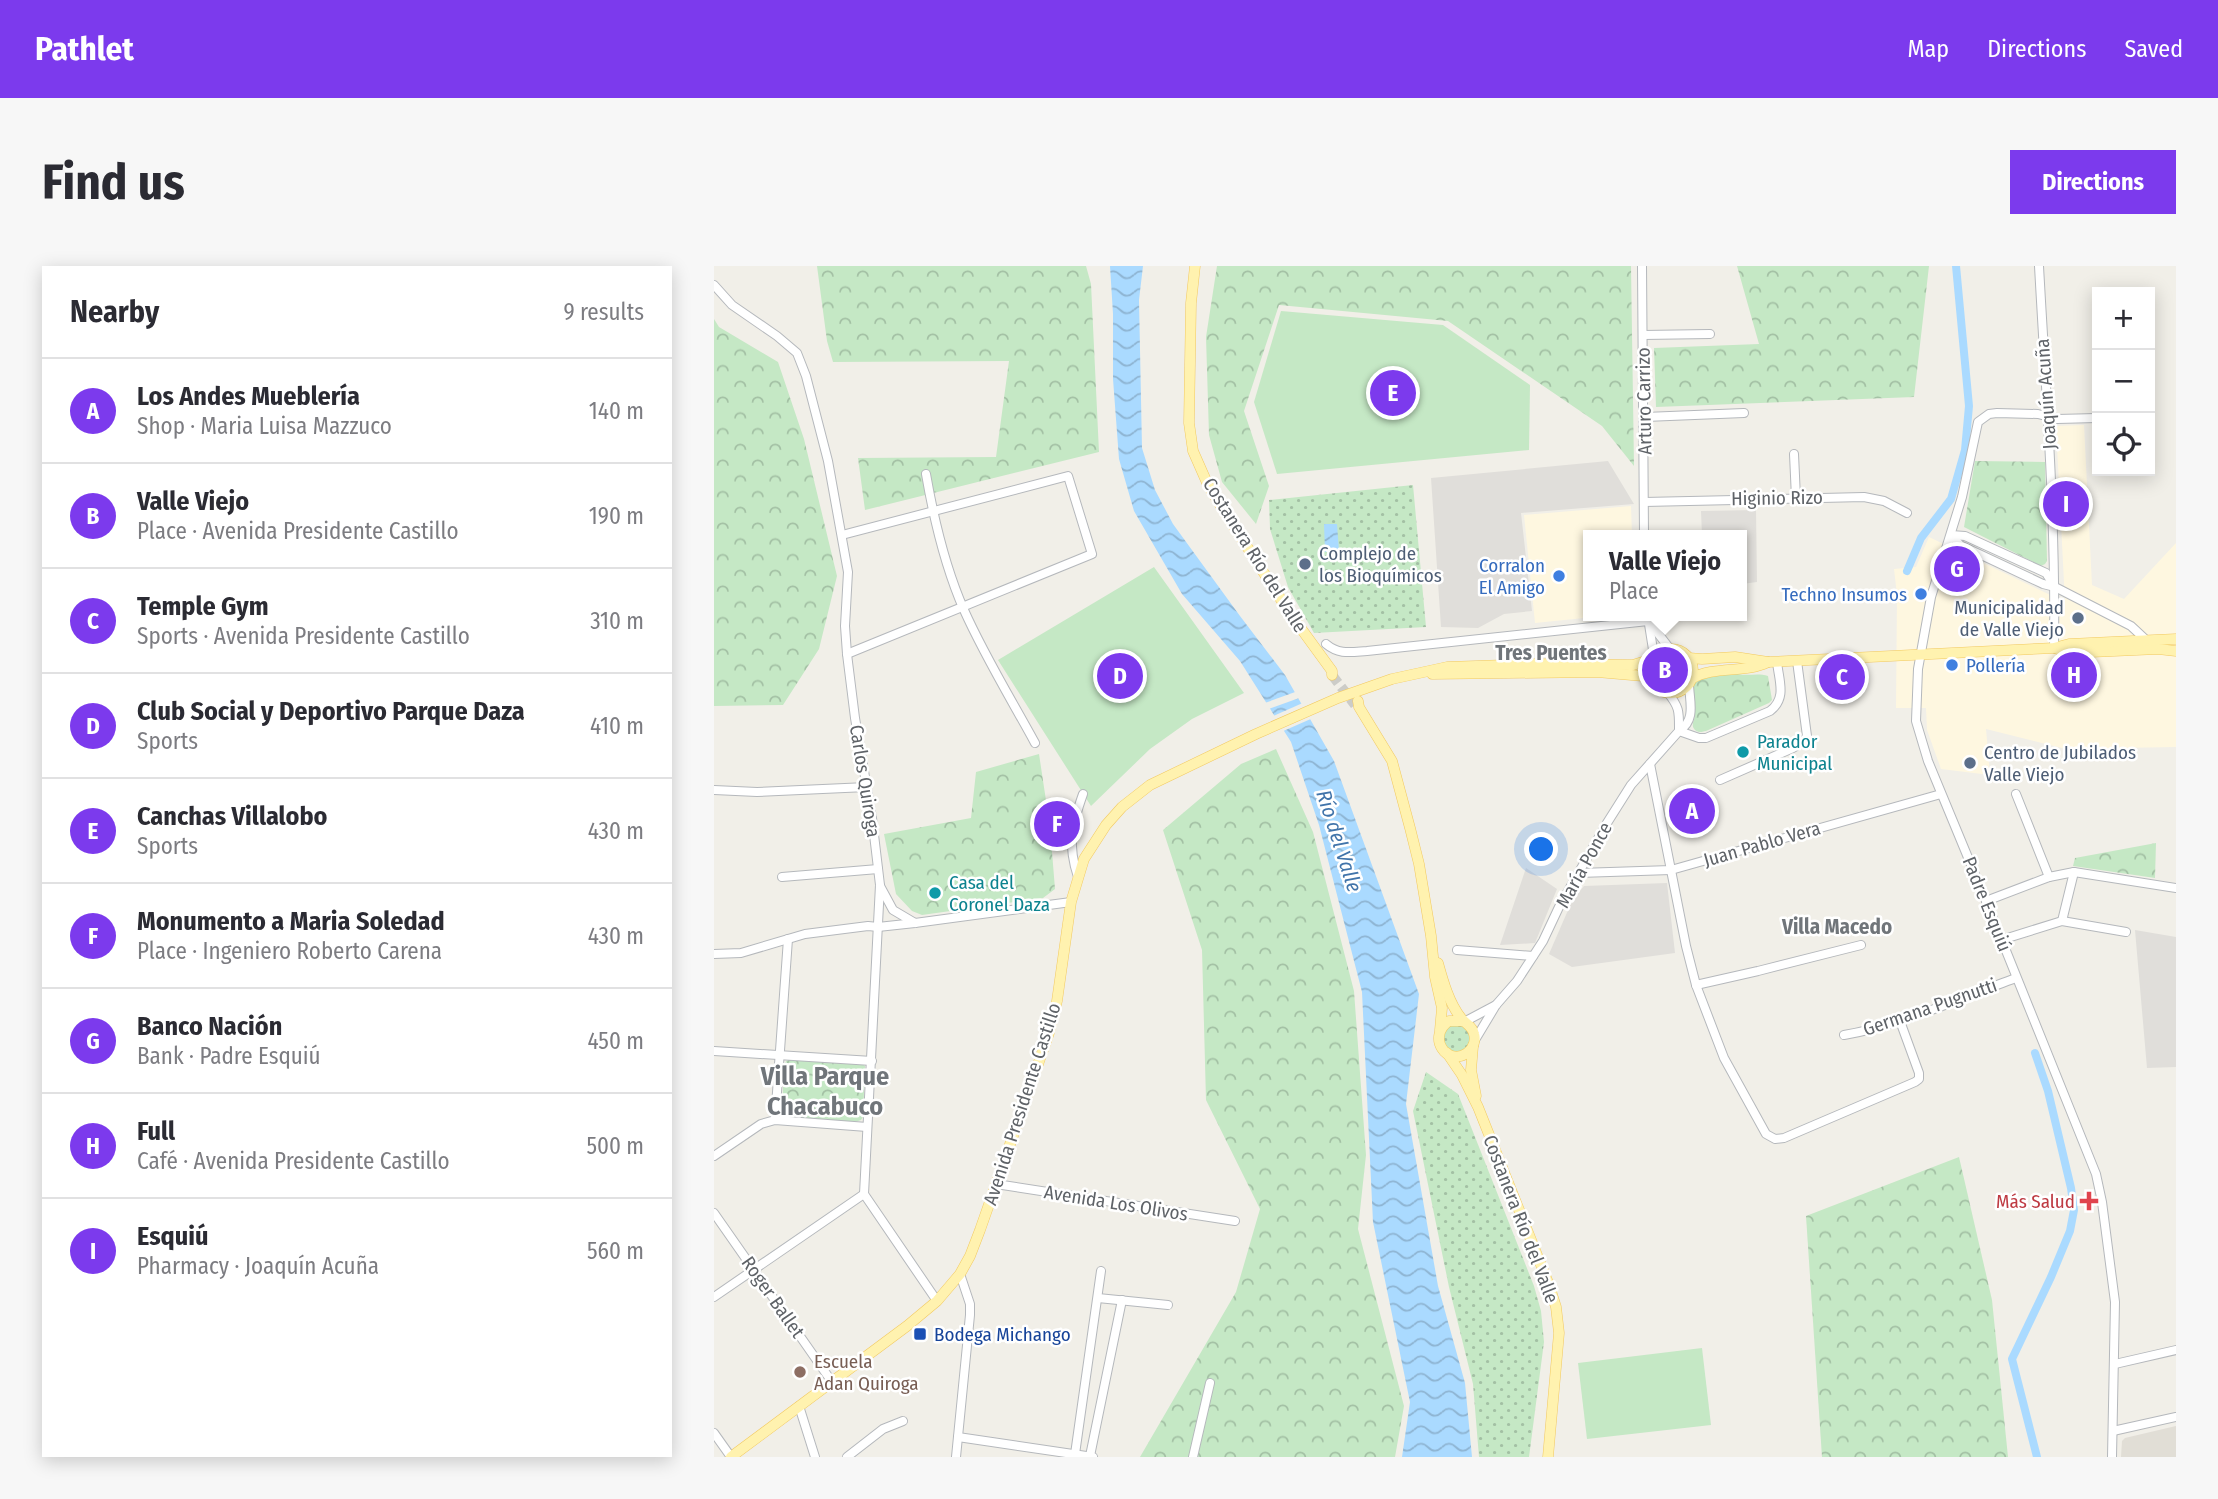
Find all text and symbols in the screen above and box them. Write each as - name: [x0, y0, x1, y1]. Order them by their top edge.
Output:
- text: Pathlet: [35, 29, 134, 69]
- text: Map: [1908, 35, 1949, 63]
- text: Directions: [1987, 35, 2086, 63]
- text: Saved: [2124, 35, 2183, 63]
- button: Directions: [2010, 150, 2176, 214]
- text: Find us: [42, 153, 185, 212]
- map controls: [2092, 287, 2155, 476]
- button: +: [2092, 287, 2155, 350]
- text: Nearby: [70, 294, 159, 330]
- text: 9 results: [563, 298, 644, 326]
- street label: Joaquín Acuña: [2031, 338, 2061, 450]
- street label: Arturo Carrizo: [1632, 347, 1656, 455]
- button: −: [2092, 350, 2155, 413]
- pin: E: [1370, 367, 1416, 419]
- text: Los Andes Mueblería: [137, 381, 360, 412]
- text: A: [87, 397, 99, 425]
- text: 140 m: [589, 397, 644, 425]
- text: Shop · Maria Luisa Mazzuco: [137, 412, 392, 440]
- button: locate: [2092, 413, 2155, 476]
- street label: Costanera Río del Valle: [1198, 473, 1312, 637]
- pin: I: [2043, 478, 2089, 530]
- text: Valle Viejo: [137, 486, 249, 517]
- street label: Higinio Rizo: [1731, 486, 1823, 510]
- text: B: [87, 502, 99, 530]
- text: 190 m: [589, 502, 644, 530]
- text: Place · Avenida Presidente Castillo: [137, 517, 459, 545]
- popup: [1583, 530, 1747, 621]
- place label: Complejo de los Bioquímicos: [1319, 542, 1442, 587]
- pin: G: [1934, 543, 1980, 595]
- text: Valle Viejo: [1609, 546, 1721, 577]
- place label: Corralon El Amigo: [1479, 554, 1545, 599]
- marker: Complejo de los Bioquímicos: [1297, 556, 1313, 572]
- marker: Corralon El Amigo: [1551, 568, 1567, 584]
- text: Place: [1609, 577, 1659, 605]
- place label: Techno Insumos: [1781, 583, 1907, 606]
- marker: Techno Insumos: [1913, 586, 1929, 602]
- text: Temple Gym: [137, 591, 269, 622]
- place label: Municipalidad de Valle Viejo: [1954, 596, 2064, 641]
- text: C: [87, 607, 99, 635]
- text: 310 m: [590, 607, 644, 635]
- marker: Municipalidad de Valle Viejo: [2070, 610, 2086, 626]
- text: Sports · Avenida Presidente Castillo: [137, 622, 470, 650]
- district label: Tres Puentes: [1495, 640, 1607, 666]
- pin: B: [1642, 644, 1688, 696]
- pin: H: [2051, 649, 2097, 701]
- pin: D: [1097, 650, 1143, 702]
- pin: C: [1819, 651, 1865, 703]
- place label: Pollería: [1966, 654, 2025, 677]
- marker: Pollería: [1944, 657, 1960, 673]
- text: Club Social y Deportivo Parque Daza: [137, 696, 525, 727]
- text: D: [86, 712, 100, 740]
- text: 410 m: [590, 712, 644, 740]
- street label: Carlos Quiroga: [845, 723, 885, 839]
- text: Sports: [137, 727, 198, 755]
- place label: Parador Municipal: [1757, 730, 1832, 775]
- place label: Centro de Jubilados Valle Viejo: [1984, 741, 2136, 786]
- marker: Parador Municipal: [1735, 744, 1751, 760]
- marker: Centro de Jubilados Valle Viejo: [1962, 755, 1978, 771]
- pin: A: [1669, 785, 1715, 837]
- water label: Río del Valle: [1310, 787, 1368, 895]
- pin: F: [1034, 798, 1080, 850]
- text: Canchas Villalobo: [137, 801, 327, 832]
- street label: Juan Pablo Vera: [1701, 816, 1823, 872]
- text: E: [88, 817, 98, 845]
- text: 430 m: [588, 817, 644, 845]
- street label: María Ponce: [1551, 818, 1617, 912]
- text: Sports: [137, 832, 198, 860]
- your location: [1524, 832, 1558, 866]
- street label: Padre Esquiú: [1958, 853, 2016, 955]
- place label: Casa del Coronel Daza: [949, 871, 1050, 916]
- marker: Casa del Coronel Daza: [927, 885, 943, 901]
- text: Monumento a Maria Soledad: [137, 906, 445, 937]
- district label: Villa Macedo: [1781, 914, 1892, 940]
- text: F: [88, 922, 98, 950]
- text: 430 m: [588, 922, 644, 950]
- text: Place · Ingeniero Roberto Carena: [137, 937, 442, 965]
- street label: Germana Pugnutti: [1860, 973, 2000, 1041]
- street label: Avenida Presidente Castillo: [978, 1000, 1066, 1208]
- text: Banco Nación: [137, 1011, 282, 1042]
- text: G: [86, 1027, 100, 1055]
- text: 450 m: [587, 1027, 644, 1055]
- text: Bank · Padre Esquiú: [137, 1042, 321, 1070]
- district label: Villa Parque Chacabuco: [760, 1061, 889, 1122]
- text: Full: [137, 1116, 175, 1147]
- text: H: [86, 1132, 100, 1160]
- text: 500 m: [586, 1132, 644, 1160]
- street label: Costanera Río del Valle: [1478, 1132, 1564, 1306]
- text: Café · Avenida Presidente Castillo: [137, 1147, 450, 1175]
- street label: Avenida Los Olivos: [1042, 1180, 1190, 1226]
- place label: Más Salud: [1996, 1190, 2075, 1213]
- marker: Más Salud: [2081, 1193, 2097, 1209]
- text: Esquiú: [137, 1221, 208, 1252]
- text: I: [90, 1237, 96, 1265]
- text: 560 m: [587, 1237, 644, 1265]
- text: Pharmacy · Joaquín Acuña: [137, 1252, 379, 1280]
- street label: Roger Ballet: [737, 1252, 810, 1343]
- place label: Bodega Michango: [934, 1323, 1071, 1346]
- marker: Bodega Michango: [912, 1326, 928, 1342]
- place label: Escuela Adan Quiroga: [814, 1350, 919, 1395]
- marker: Escuela Adan Quiroga: [792, 1364, 808, 1380]

